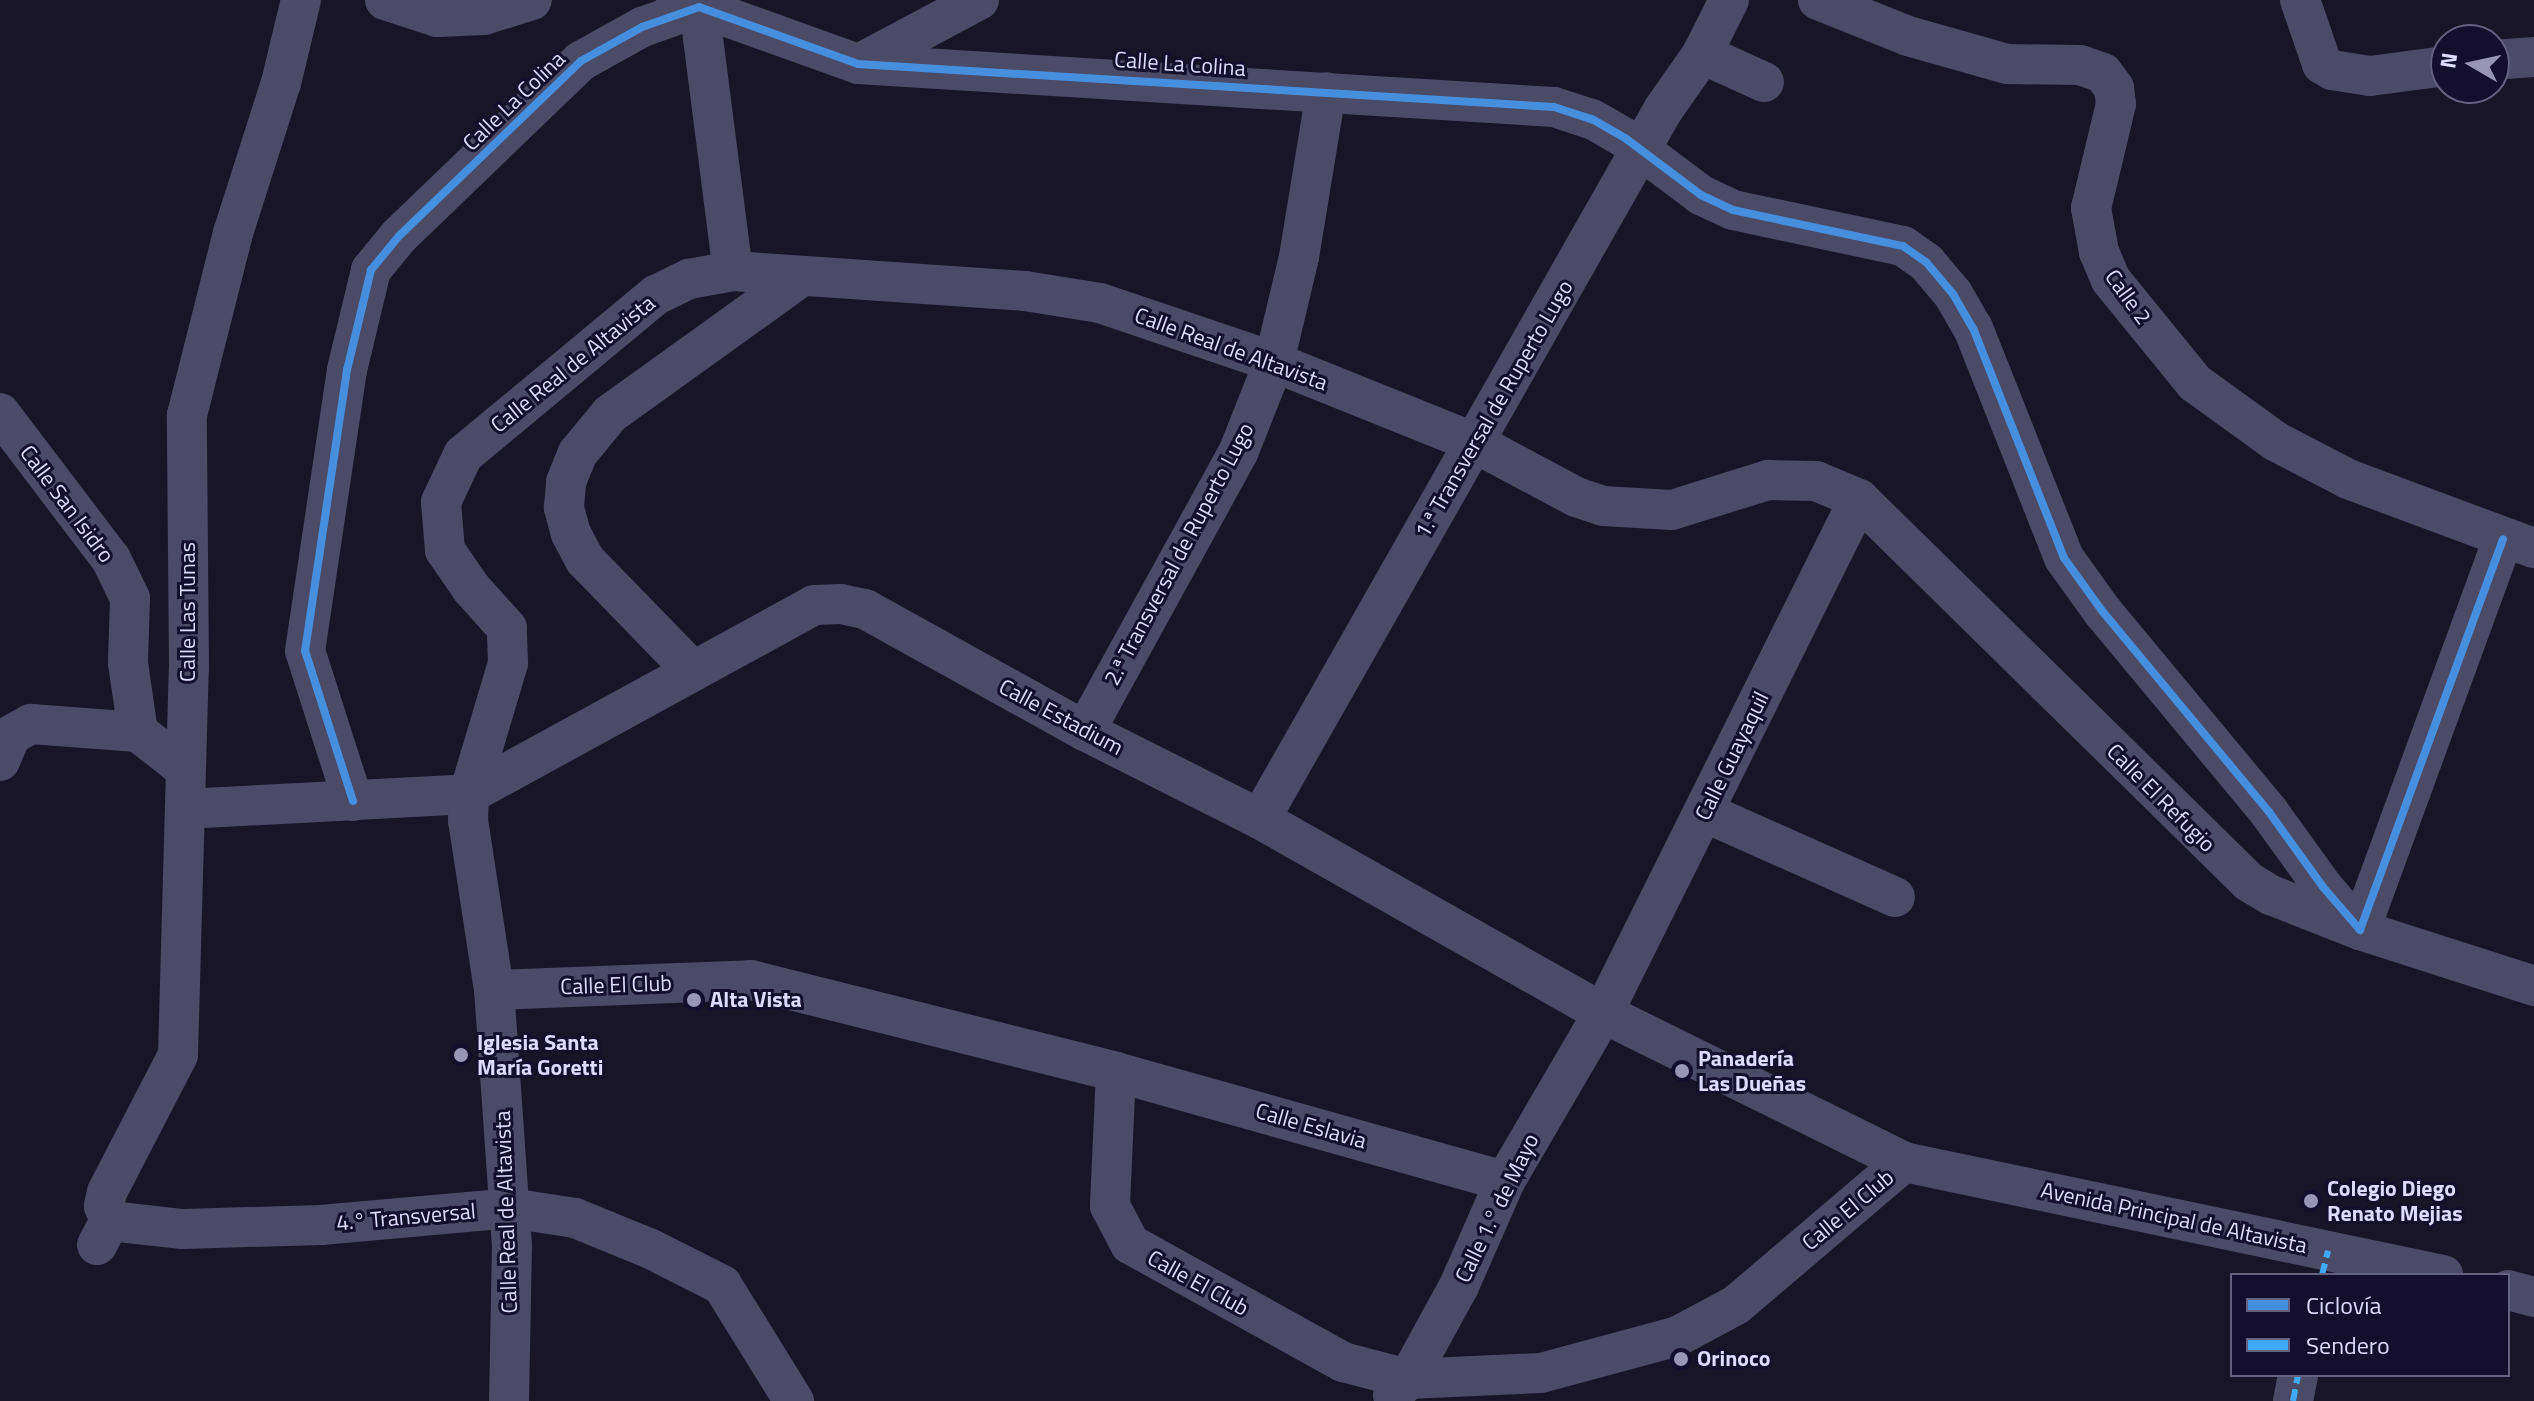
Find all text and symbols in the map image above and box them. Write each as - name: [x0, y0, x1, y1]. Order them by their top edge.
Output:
- north arrow: [2430, 24, 2510, 104]
- street label: Calle La Colina: [457, 46, 571, 156]
- street label: Calle La Colina: [1113, 46, 1247, 82]
- text: N: [2430, 50, 2466, 71]
- street label: Calle 2: [2099, 264, 2157, 330]
- street label: 1.ª Transversal de Ruperto Lugo: [1409, 275, 1579, 543]
- street label: Calle Real de Altavista: [486, 290, 660, 438]
- street label: Calle Real de Altavista: [1131, 302, 1331, 396]
- street label: 2.ª Transversal de Ruperto Lugo: [1099, 418, 1259, 690]
- street label: Calle San Isidro: [14, 440, 120, 568]
- street label: Calle Las Tunas: [175, 542, 201, 682]
- street label: Calle Estadium: [994, 673, 1128, 761]
- street label: Calle Guayaquil: [1689, 687, 1775, 825]
- street label: Calle El Refugio: [2101, 738, 2221, 858]
- street label: Calle El Club: [560, 970, 672, 1000]
- place label: Alta Vista: [710, 987, 802, 1013]
- marker: Alta Vista: [685, 991, 703, 1009]
- place label: Iglesia Santa María Goretti: [477, 1029, 603, 1080]
- place label: Panadería Las Dueñas: [1698, 1045, 1806, 1096]
- marker: Iglesia Santa María Goretti: [452, 1046, 470, 1064]
- marker: Panadería Las Dueñas: [1673, 1062, 1691, 1080]
- street label: Calle Eslavia: [1253, 1098, 1369, 1154]
- street label: Calle Real de Altavista: [489, 1110, 523, 1314]
- street label: Calle 1.° de Mayo: [1450, 1129, 1544, 1287]
- street label: Calle El Club: [1797, 1164, 1899, 1256]
- place label: Colegio Diego Renato Mejias: [2327, 1175, 2463, 1226]
- street label: Avenida Principal de Altavista: [2039, 1177, 2309, 1259]
- marker: Colegio Diego Renato Mejias: [2302, 1192, 2320, 1210]
- street label: 4.° Transversal: [335, 1198, 477, 1236]
- street label: Calle El Club: [1143, 1244, 1253, 1322]
- legend: [2230, 1273, 2510, 1377]
- text: Ciclovía: [2306, 1287, 2382, 1323]
- text: Sendero: [2306, 1327, 2390, 1363]
- place label: Orinoco: [1697, 1346, 1771, 1372]
- marker: Orinoco: [1672, 1350, 1690, 1368]

